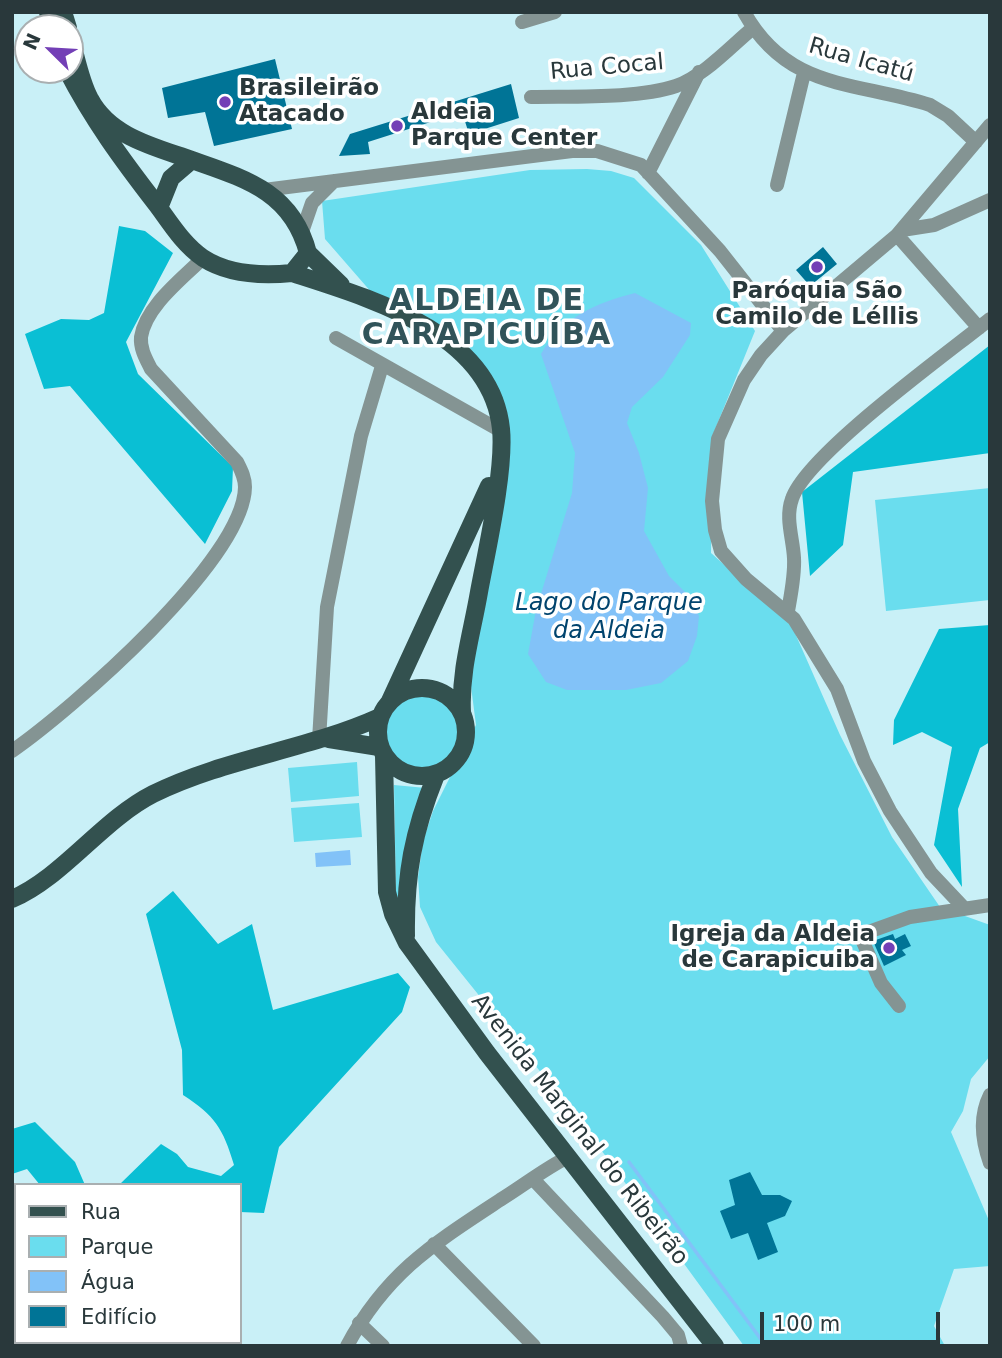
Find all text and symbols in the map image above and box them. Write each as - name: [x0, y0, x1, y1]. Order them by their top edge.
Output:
- north arrow: [14, 14, 84, 84]
- text: N: [18, 30, 45, 53]
- street label: Rua Icatú: [805, 33, 917, 89]
- street label: Rua Cocal: [549, 49, 665, 87]
- place label: Brasileirão Atacado: [239, 75, 379, 129]
- marker: Brasileirão Atacado: [217, 94, 233, 110]
- place label: Aldeia Parque Center: [411, 99, 597, 153]
- marker: Aldeia Parque Center: [389, 118, 405, 134]
- marker: Paróquia São Camilo de Léllis: [809, 259, 825, 275]
- place label: Paróquia São Camilo de Léllis: [715, 278, 919, 332]
- district label: ALDEIA DE CARAPICUÍBA: [363, 284, 611, 354]
- water label: Lago do Parque da Aldeia: [515, 590, 703, 646]
- place label: Igreja da Aldeia de Carapicuiba: [670, 921, 875, 975]
- marker: Igreja da Aldeia de Carapicuiba: [881, 940, 897, 956]
- street label: Avenida Marginal do Ribeirão: [465, 989, 693, 1271]
- legend: [14, 1183, 242, 1344]
- text: Rua: [81, 1200, 121, 1224]
- text: Parque: [81, 1235, 153, 1259]
- text: Água: [81, 1270, 135, 1294]
- scale bar: [764, 1298, 944, 1342]
- text: Edifício: [81, 1305, 157, 1329]
- text: 100 m: [773, 1312, 840, 1336]

